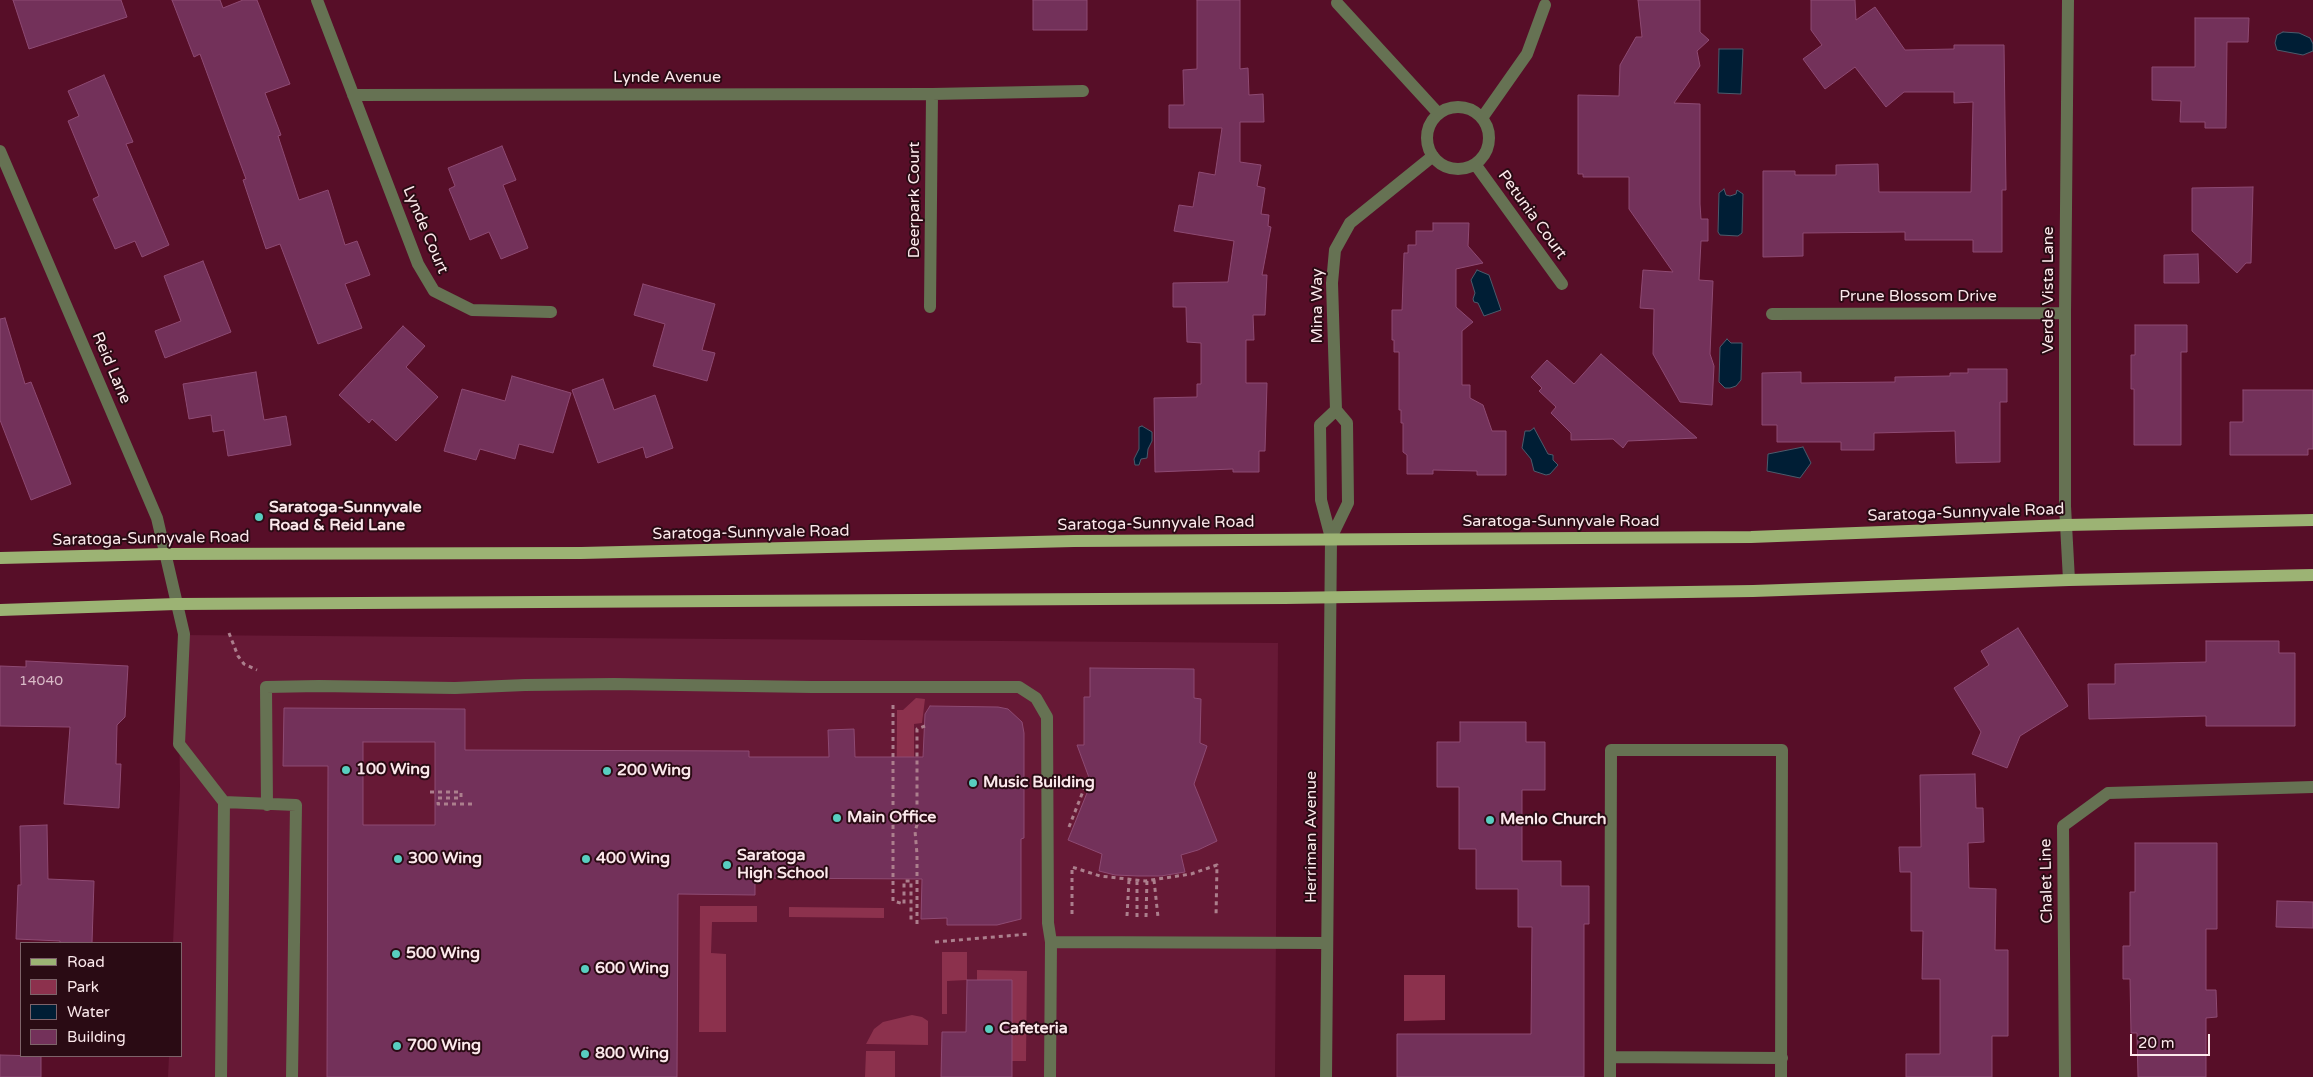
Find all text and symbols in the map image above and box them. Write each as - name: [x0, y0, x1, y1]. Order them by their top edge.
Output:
- street label: Lynde Avenue: [613, 68, 721, 88]
- street label: Deerpark Court: [905, 142, 925, 258]
- street label: Petunia Court: [1493, 167, 1571, 263]
- street label: Lynde Court: [398, 183, 452, 277]
- street label: Verde Vista Lane: [2039, 226, 2059, 354]
- street label: Mina Way: [1308, 268, 1328, 344]
- street label: Prune Blossom Drive: [1839, 287, 1997, 307]
- street label: Reid Lane: [87, 329, 135, 407]
- place label: Saratoga-Sunnyvale Road & Reid Lane: [269, 498, 422, 536]
- street label: Saratoga-Sunnyvale Road: [1867, 500, 2065, 526]
- marker: Saratoga-Sunnyvale Road & Reid Lane: [253, 511, 265, 523]
- street label: Saratoga-Sunnyvale Road: [1463, 512, 1659, 532]
- street label: Saratoga-Sunnyvale Road: [1057, 513, 1255, 535]
- street label: Saratoga-Sunnyvale Road: [652, 522, 850, 544]
- street label: Saratoga-Sunnyvale Road: [52, 528, 250, 550]
- house number: 14040: [19, 673, 63, 689]
- place label: 100 Wing: [356, 760, 430, 780]
- place label: 200 Wing: [617, 761, 691, 781]
- marker: 100 Wing: [340, 764, 352, 776]
- marker: 200 Wing: [601, 765, 613, 777]
- street label: Herriman Avenue: [1302, 771, 1322, 903]
- place label: Music Building: [983, 773, 1095, 793]
- marker: Music Building: [967, 777, 979, 789]
- place label: Main Office: [847, 808, 936, 828]
- place label: Menlo Church: [1500, 810, 1607, 830]
- marker: Main Office: [831, 812, 843, 824]
- marker: Menlo Church: [1484, 814, 1496, 826]
- street label: Chalet Line: [2037, 838, 2057, 924]
- place label: Saratoga High School: [737, 846, 828, 884]
- place label: 300 Wing: [408, 849, 482, 869]
- place label: 400 Wing: [596, 849, 670, 869]
- marker: 300 Wing: [392, 853, 404, 865]
- marker: 400 Wing: [580, 853, 592, 865]
- marker: Saratoga High School: [721, 859, 733, 871]
- legend: [20, 942, 182, 1057]
- place label: 500 Wing: [406, 944, 480, 964]
- marker: 500 Wing: [390, 948, 402, 960]
- text: Road: [67, 953, 105, 971]
- place label: 600 Wing: [595, 959, 669, 979]
- marker: 600 Wing: [579, 963, 591, 975]
- text: Park: [67, 978, 99, 996]
- text: Water: [67, 1003, 110, 1021]
- place label: Cafeteria: [999, 1019, 1068, 1039]
- marker: Cafeteria: [983, 1023, 995, 1035]
- scale bar: [2133, 1024, 2213, 1056]
- text: Building: [67, 1028, 126, 1046]
- text: 20 m: [2138, 1034, 2175, 1052]
- place label: 700 Wing: [407, 1036, 481, 1056]
- marker: 700 Wing: [391, 1040, 403, 1052]
- place label: 800 Wing: [595, 1044, 669, 1064]
- marker: 800 Wing: [579, 1048, 591, 1060]

